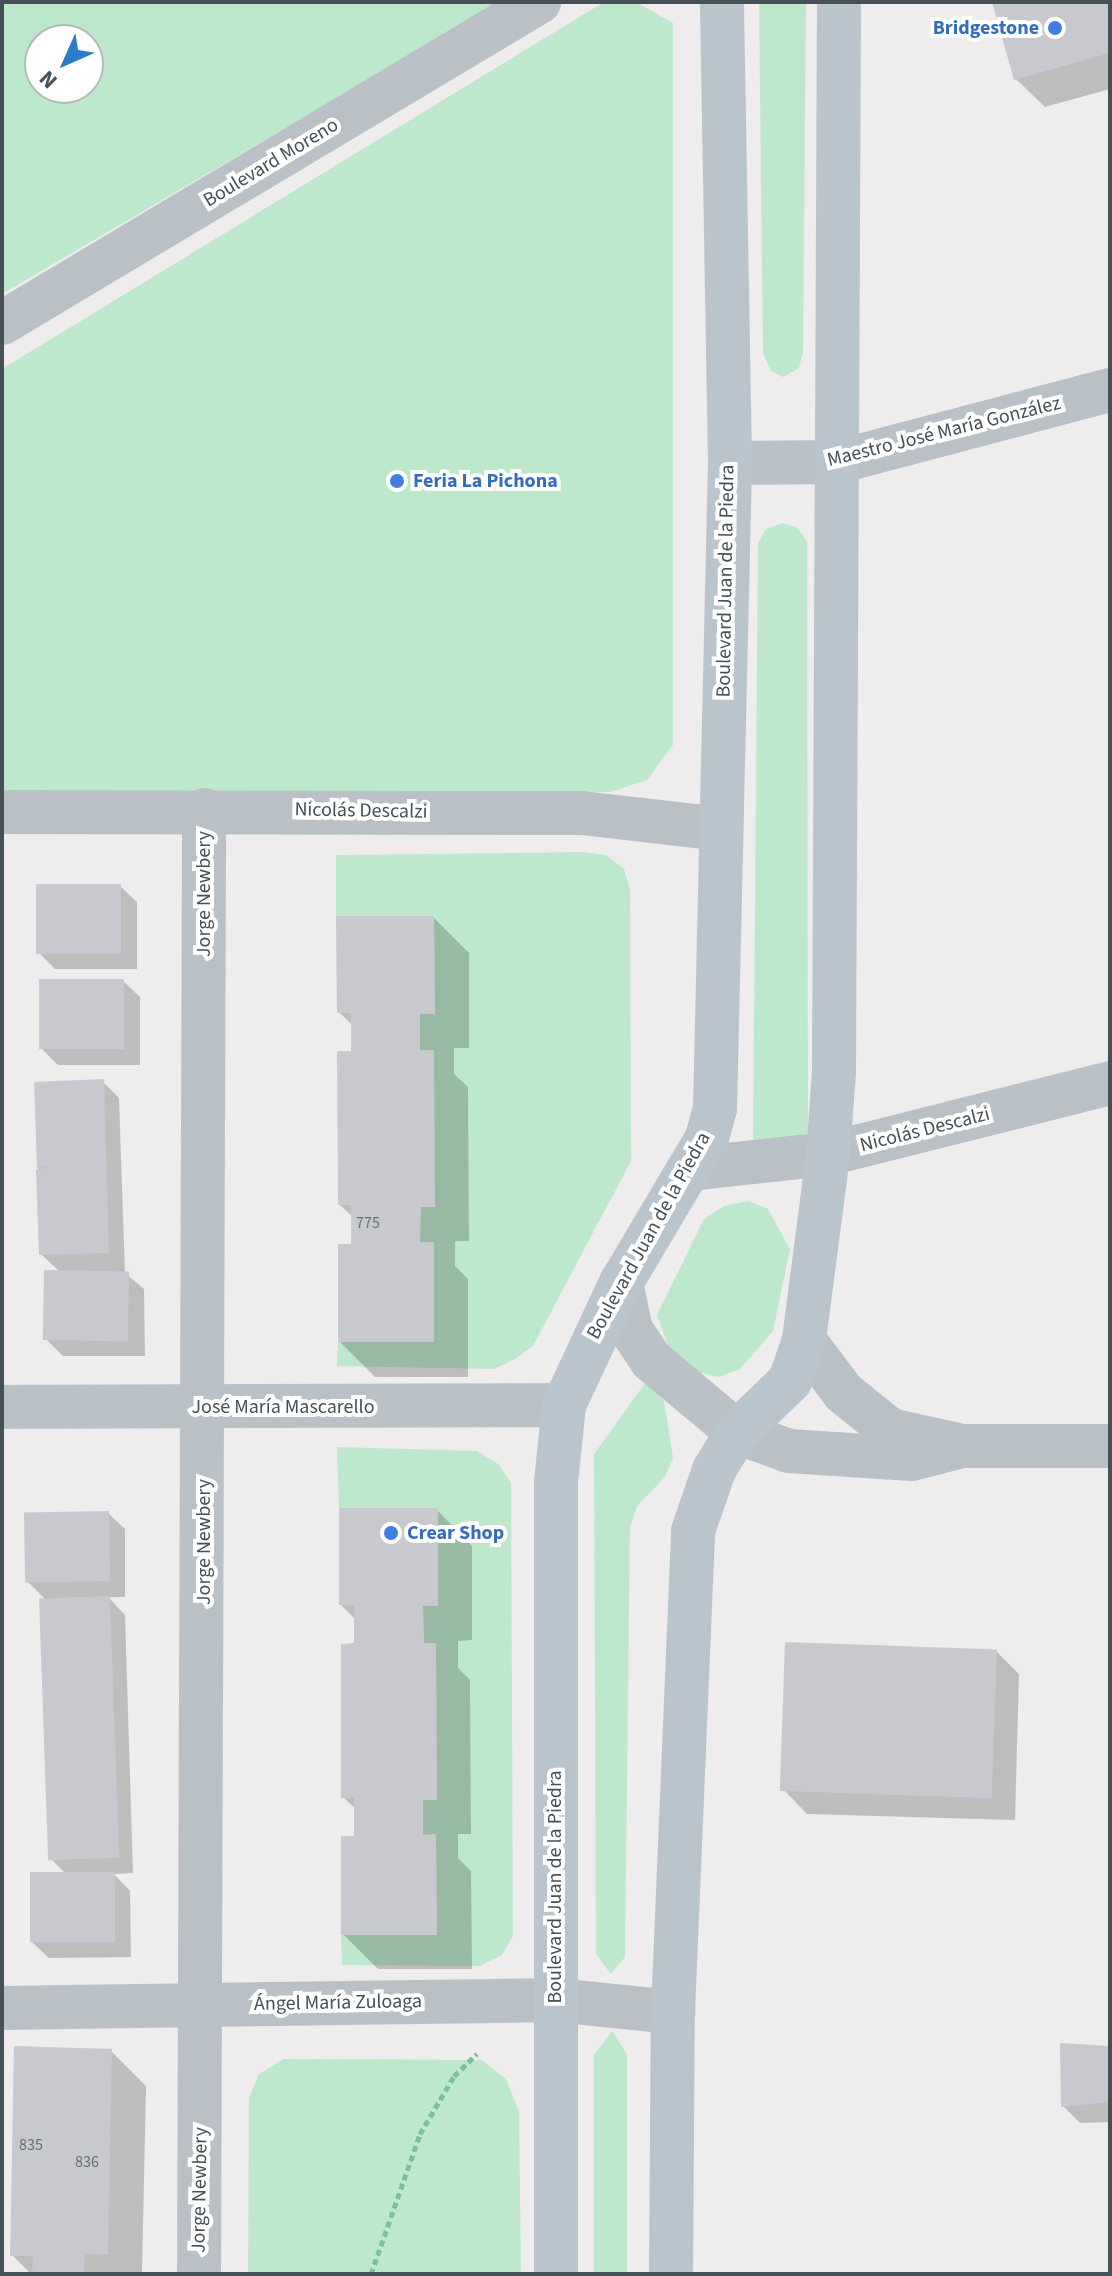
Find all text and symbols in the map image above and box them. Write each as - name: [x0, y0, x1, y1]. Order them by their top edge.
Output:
- place label: Bridgestone: [933, 16, 1039, 40]
- marker: Bridgestone: [1046, 19, 1064, 37]
- north arrow: [24, 24, 104, 104]
- text: N: [32, 63, 65, 96]
- street label: Boulevard Moreno: [199, 113, 343, 213]
- street label: Maestro José María González: [825, 391, 1063, 473]
- street label: Boulevard Juan de la Piedra: [712, 464, 740, 698]
- place label: Feria La Pichona: [413, 469, 558, 493]
- marker: Feria La Pichona: [388, 472, 406, 490]
- street label: Nicolás Descalzi: [294, 798, 428, 824]
- street label: Jorge Newbery: [192, 831, 216, 957]
- street label: Nicolás Descalzi: [858, 1102, 992, 1158]
- street label: Boulevard Juan de la Piedra: [582, 1128, 716, 1344]
- house number: 775: [356, 1213, 380, 1233]
- street label: José María Mascarello: [192, 1395, 374, 1419]
- street label: Jorge Newbery: [192, 1479, 216, 1605]
- place label: Crear Shop: [407, 1521, 504, 1545]
- marker: Crear Shop: [382, 1524, 400, 1542]
- street label: Boulevard Juan de la Piedra: [543, 1771, 567, 2003]
- street label: Ángel María Zuloaga: [254, 1990, 422, 2016]
- street label: Jorge Newbery: [187, 2127, 213, 2253]
- house number: 835: [19, 2135, 43, 2155]
- house number: 836: [75, 2152, 99, 2172]

